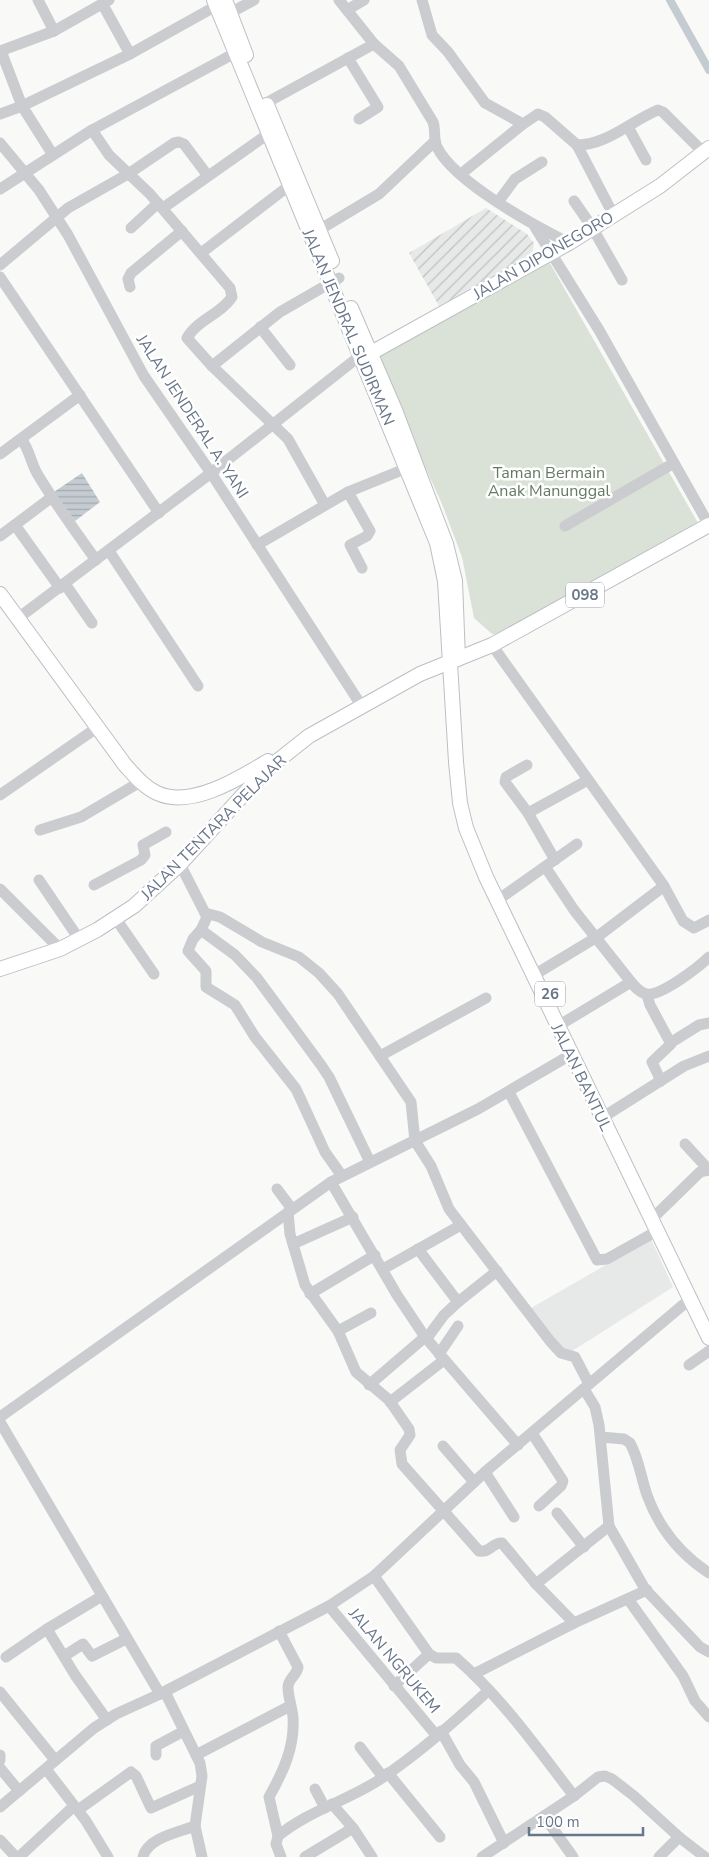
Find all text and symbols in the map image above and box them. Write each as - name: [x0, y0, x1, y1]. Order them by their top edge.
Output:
- street label: JALAN DIPONEGORO: [468, 207, 618, 306]
- street label: JALAN JENDRAL SUDIRMAN: [296, 225, 400, 429]
- street label: JALAN JENDERAL A. YANI: [130, 330, 253, 503]
- park label: Taman Bermain Anak Manunggal: [488, 462, 611, 502]
- road number: 098: [566, 582, 604, 608]
- street label: JALAN TENTARA PELAJAR: [135, 750, 291, 906]
- road number: 26: [535, 982, 565, 1006]
- street label: JALAN BANTUL: [545, 1019, 617, 1135]
- street label: JALAN NGRUKEM: [343, 1602, 445, 1718]
- scale bar: [529, 1804, 643, 1836]
- text: 100 m: [536, 1812, 580, 1832]

